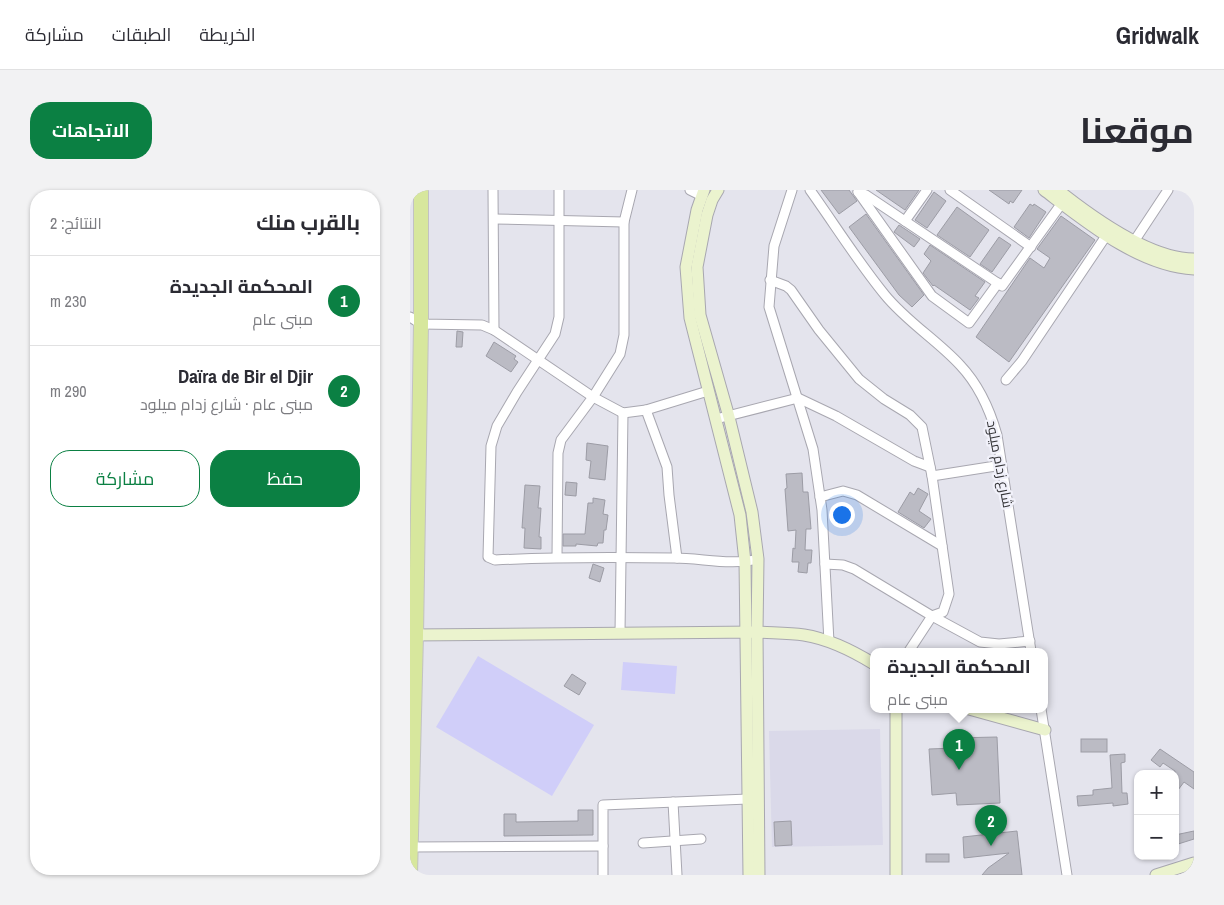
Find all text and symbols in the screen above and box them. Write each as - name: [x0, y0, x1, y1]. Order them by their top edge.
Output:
- text: Gridwalk: [1116, 19, 1199, 51]
- text: مشاركة: [25, 22, 84, 47]
- text: الطبقات: [112, 22, 171, 47]
- text: الخريطة: [199, 22, 256, 47]
- button: الاتجاهات: [30, 102, 152, 159]
- text: موقعنا: [1080, 107, 1194, 154]
- text: بالقرب منك: [256, 208, 360, 237]
- text: النتائج: 2: [50, 212, 102, 234]
- text: المحكمة الجديدة: [170, 273, 313, 299]
- text: 230 m: [50, 290, 86, 312]
- text: 1: [340, 290, 348, 312]
- text: مبنى عام: [252, 308, 313, 330]
- text: Daïra de Bir el Djir: [178, 363, 313, 389]
- text: 290 m: [50, 380, 86, 402]
- text: 2: [340, 380, 348, 402]
- text: مبنى عام · شارع زدام ميلود: [140, 393, 313, 415]
- street label: شارع زدام ميلود: [982, 419, 1017, 509]
- button: مشاركة: [50, 450, 200, 507]
- button: حفظ: [210, 450, 360, 507]
- your location: [829, 502, 855, 528]
- popup: [870, 648, 1048, 713]
- text: المحكمة الجديدة: [887, 653, 1031, 679]
- text: مبنى عام: [887, 688, 948, 710]
- pin: 1: [943, 729, 975, 770]
- map controls: [1134, 770, 1179, 860]
- button: +: [1134, 770, 1179, 815]
- pin: 2: [975, 805, 1007, 846]
- button: −: [1134, 815, 1179, 860]

